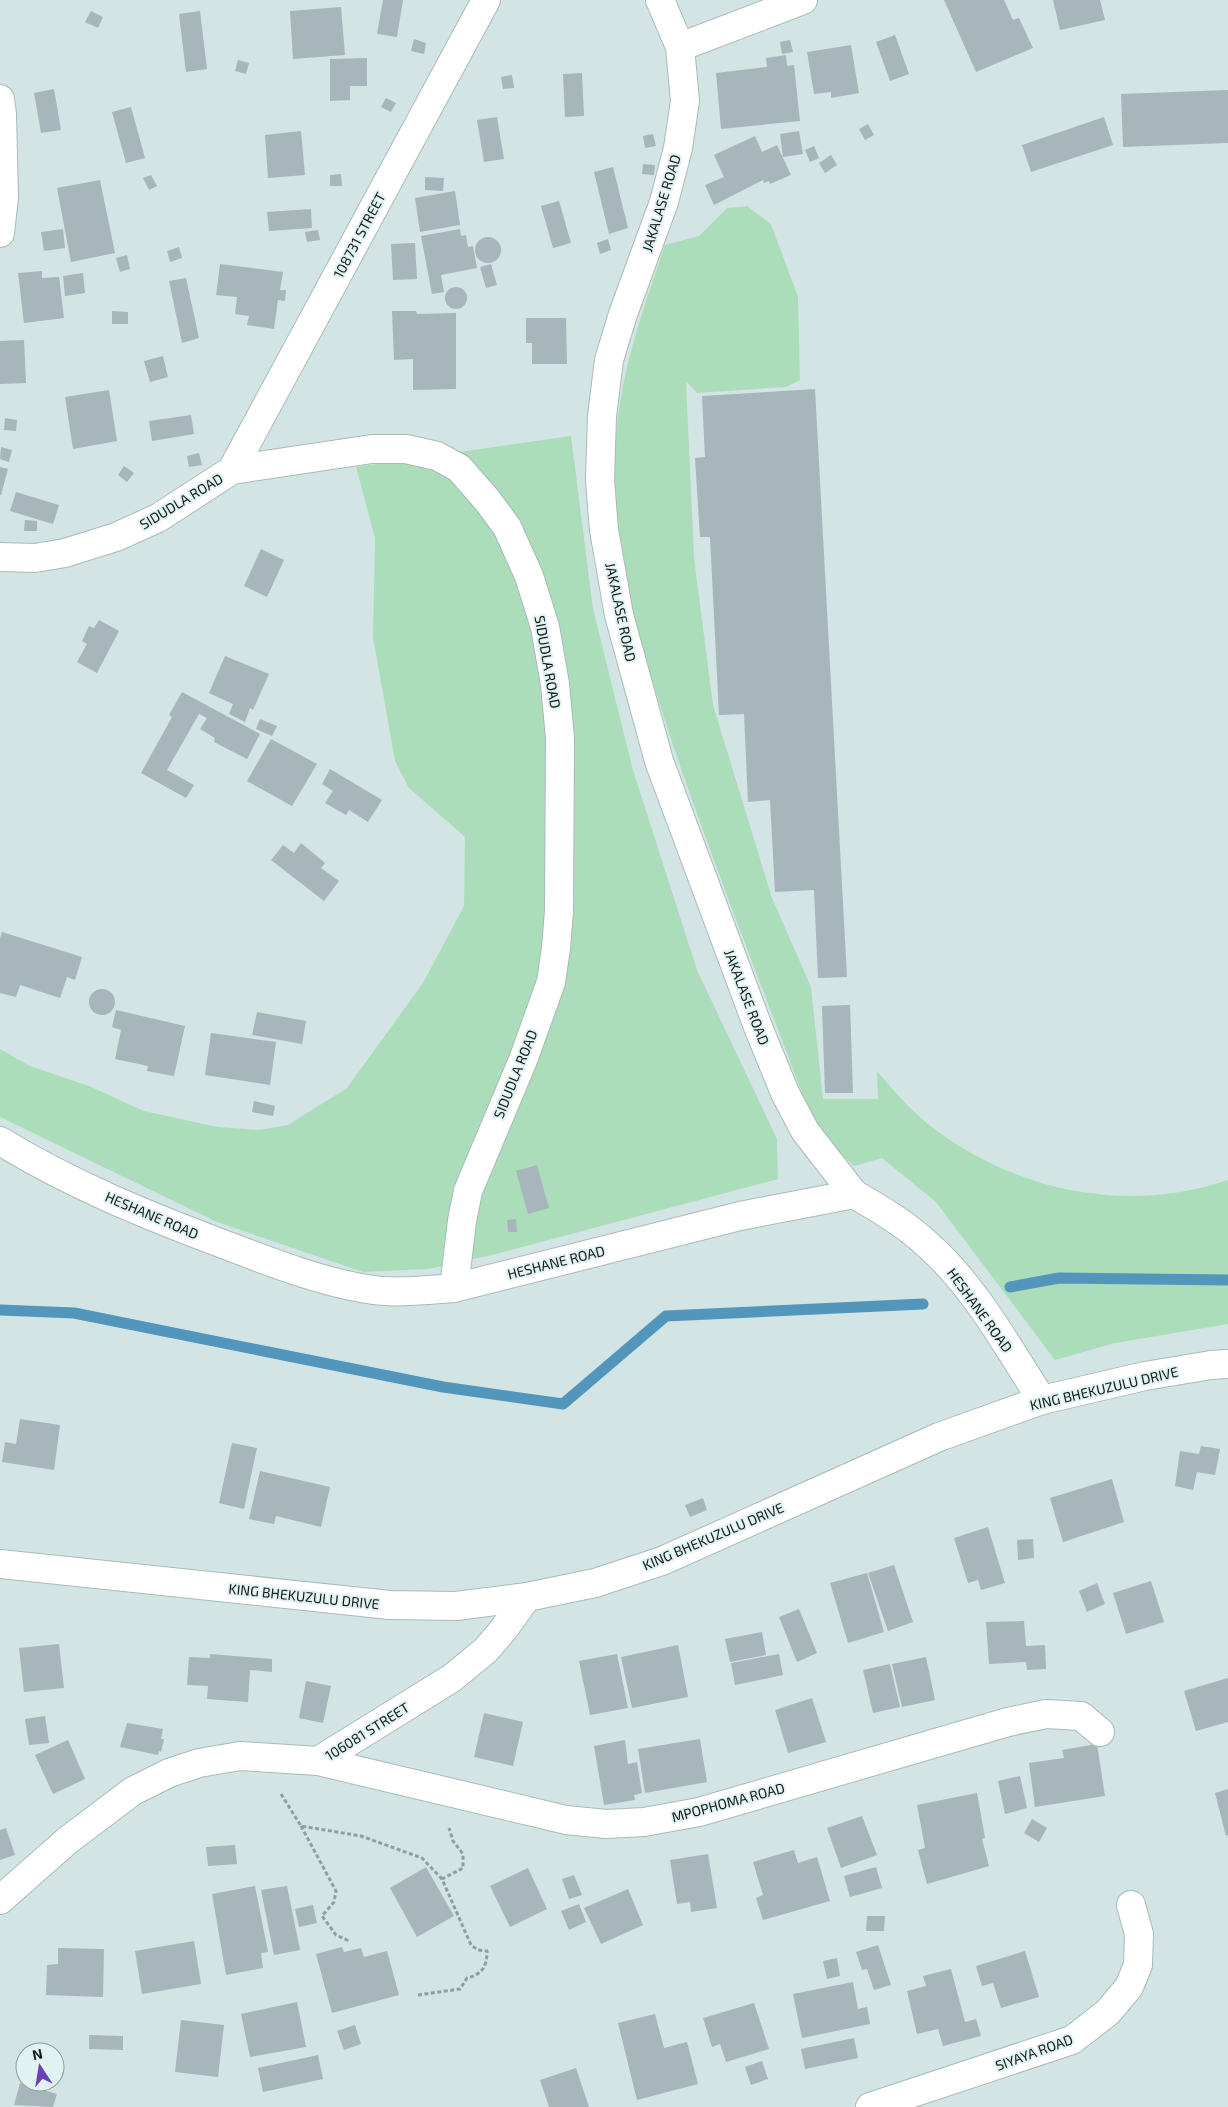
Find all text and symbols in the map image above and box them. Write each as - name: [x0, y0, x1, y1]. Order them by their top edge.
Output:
- street label: JAKALASE ROAD: [638, 152, 684, 254]
- street label: 108731 STREET: [329, 189, 389, 281]
- street label: SIDUDLA ROAD: [136, 469, 226, 533]
- street label: JAKALASE ROAD: [602, 561, 640, 663]
- street label: SIDUDLA ROAD: [531, 614, 565, 710]
- street label: JAKALASE ROAD: [721, 947, 773, 1047]
- street label: SIDUDLA ROAD: [489, 1027, 541, 1121]
- street label: HESHANE ROAD: [103, 1188, 201, 1242]
- street label: HESHANE ROAD: [505, 1242, 607, 1282]
- street label: HESHANE ROAD: [944, 1265, 1016, 1355]
- street label: KING BHEKUZULU DRIVE: [1028, 1363, 1180, 1413]
- street label: KING BHEKUZULU DRIVE: [640, 1498, 786, 1573]
- street label: KING BHEKUZULU DRIVE: [228, 1580, 381, 1612]
- street label: 106081 STREET: [322, 1698, 412, 1764]
- street label: MPOPHOMA ROAD: [669, 1779, 787, 1825]
- street label: SIYAYA ROAD: [993, 2030, 1075, 2074]
- north arrow: [15, 2042, 65, 2092]
- text: N: [30, 2044, 44, 2063]

